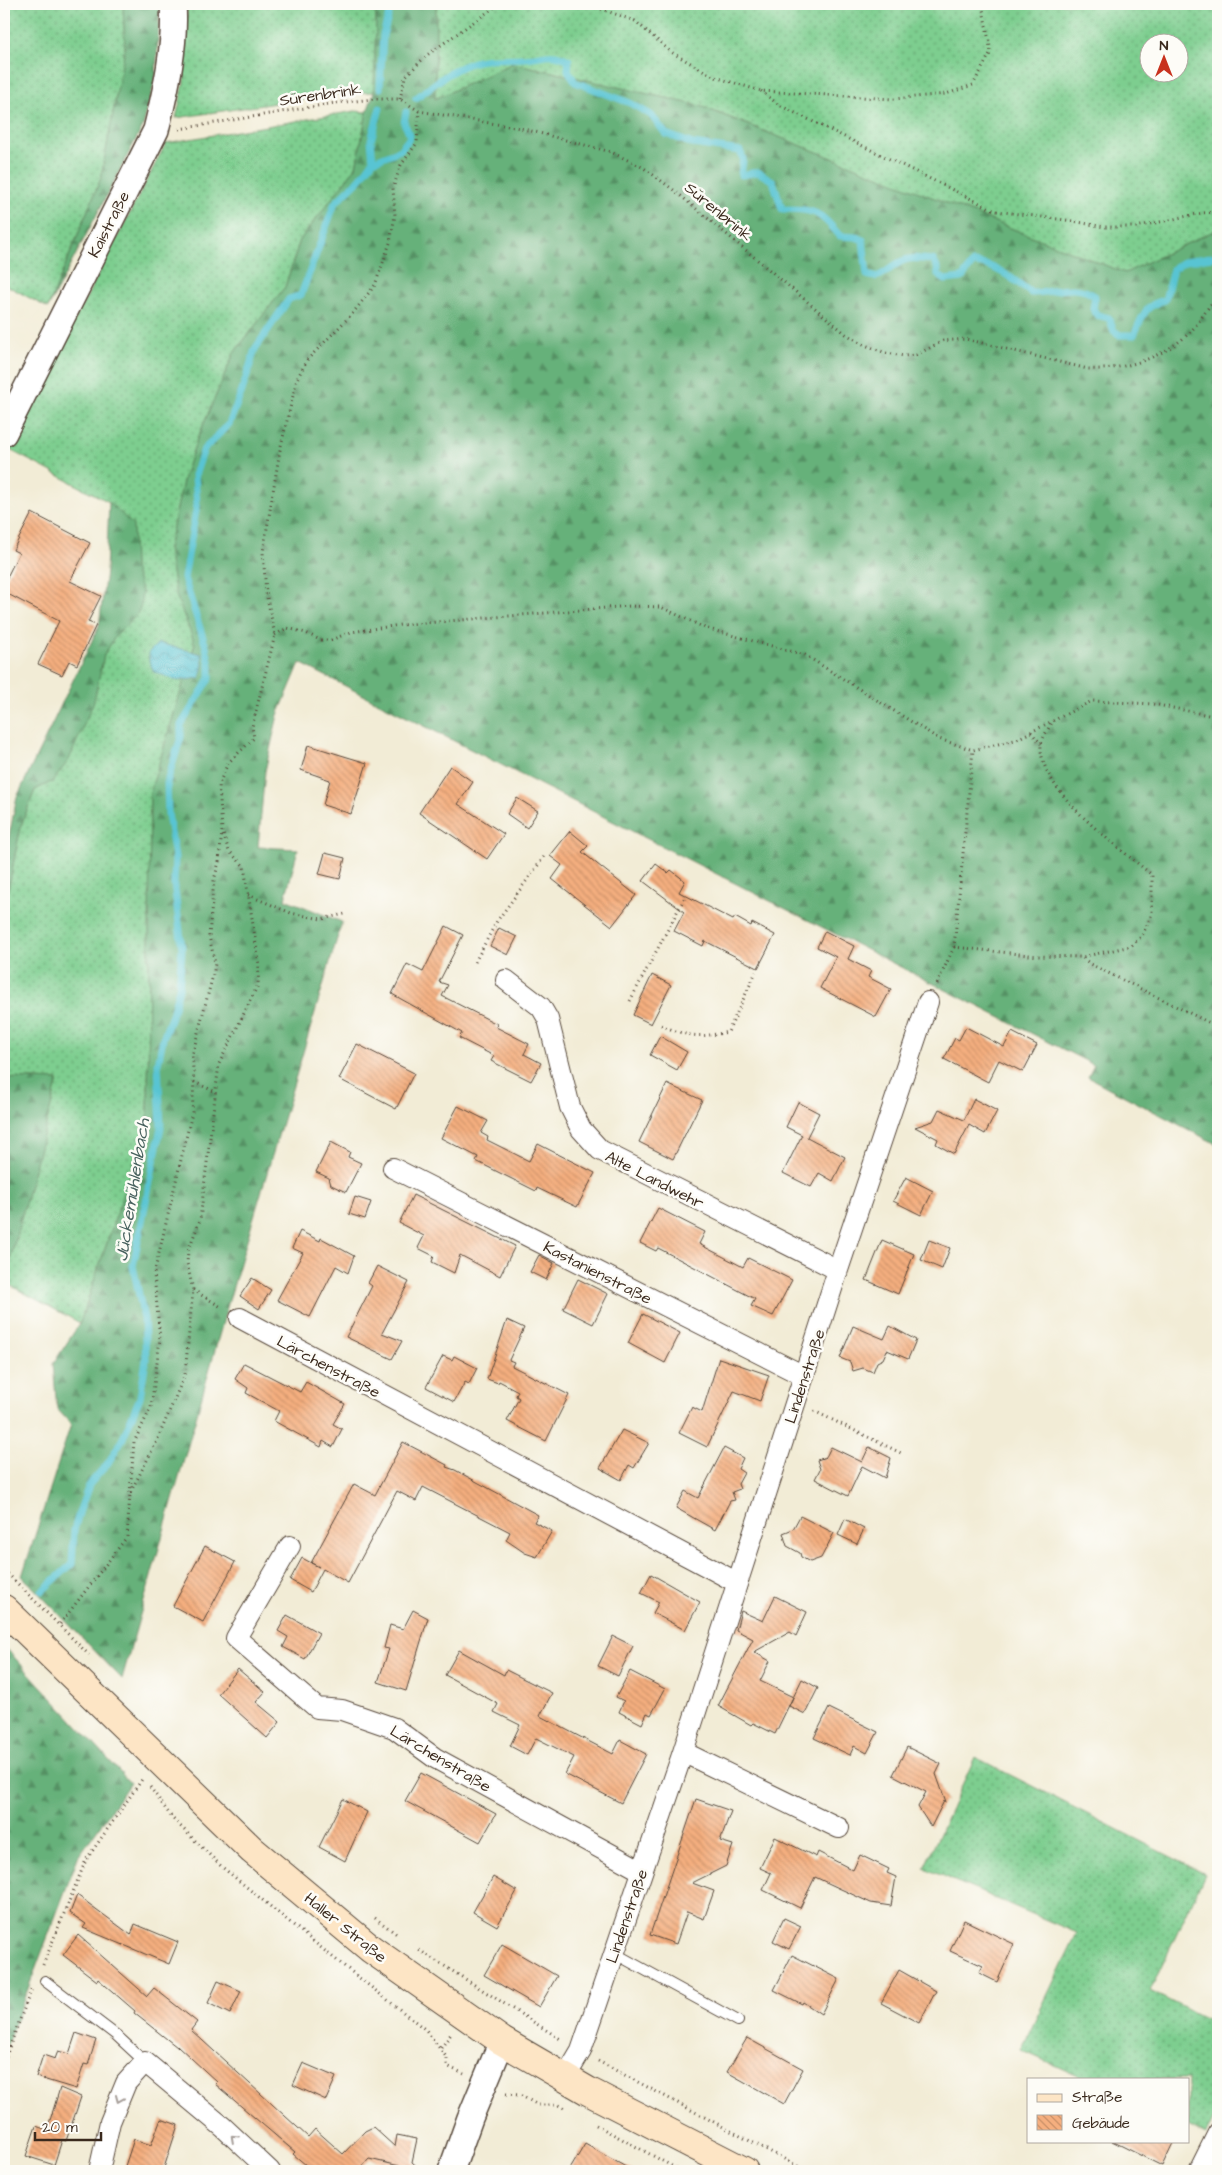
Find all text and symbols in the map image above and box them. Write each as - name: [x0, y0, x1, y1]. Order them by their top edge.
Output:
- north arrow: [1140, 32, 1190, 82]
- text: N: [1160, 36, 1169, 56]
- street label: Sürenbrink: [278, 78, 362, 112]
- street label: Sürenbrink: [680, 177, 757, 247]
- street label: Kaistraße: [83, 187, 135, 261]
- water label: Jückemühlenbach: [109, 1116, 156, 1263]
- street label: Alte Landwehr: [601, 1146, 708, 1214]
- street label: Kastanienstraße: [540, 1236, 656, 1310]
- street label: Lindenstraße: [779, 1326, 831, 1426]
- street label: Lärchenstraße: [273, 1330, 384, 1404]
- street label: Lärchenstraße: [386, 1720, 495, 1798]
- street label: Lindenstraße: [601, 1866, 653, 1966]
- street label: Haller Straße: [299, 1888, 392, 1968]
- legend: [1027, 2078, 1190, 2142]
- text: Straße: [1072, 2087, 1122, 2108]
- one-way arrow: [115, 2094, 126, 2103]
- scale bar: [35, 2110, 101, 2142]
- text: Gebäude: [1072, 2113, 1130, 2134]
- text: 20 m: [42, 2117, 78, 2138]
- one-way arrow: [231, 2135, 240, 2144]

